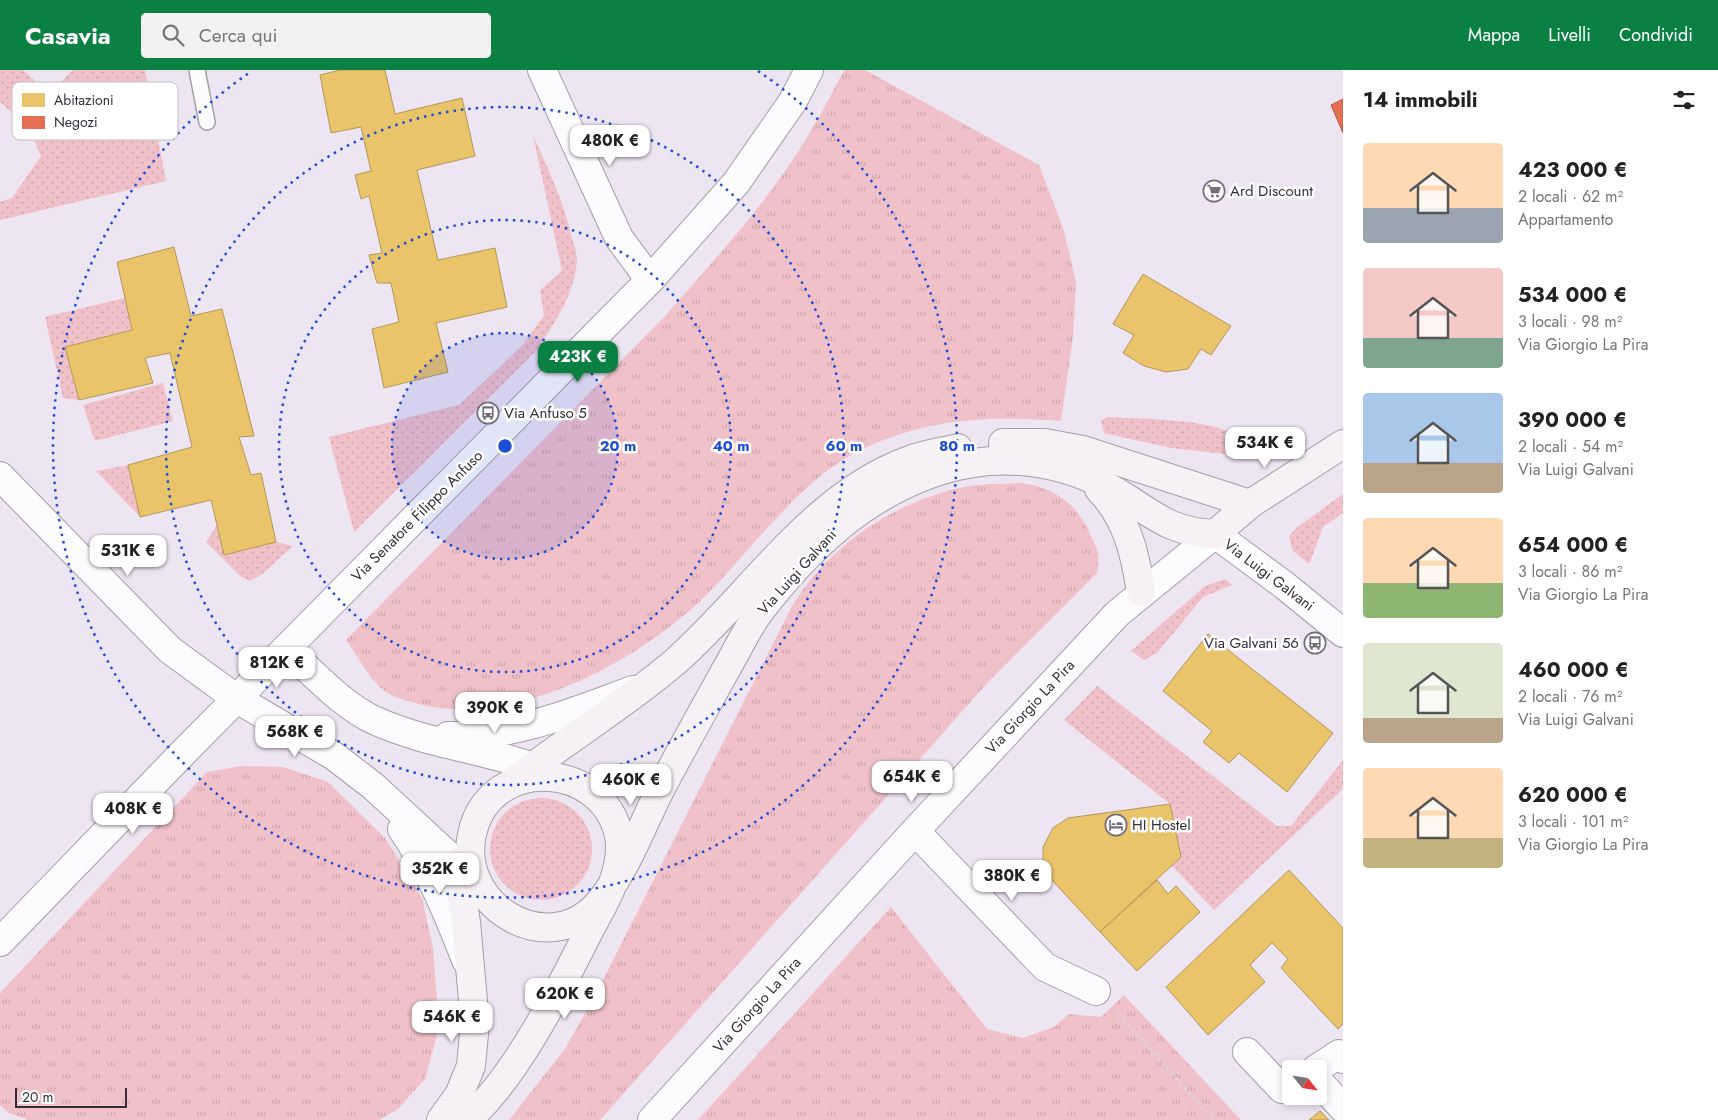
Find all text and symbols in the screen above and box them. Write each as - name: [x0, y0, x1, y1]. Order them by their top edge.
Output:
- search box: [141, 13, 491, 58]
- text: Casavia: [25, 18, 111, 53]
- icon: search: [159, 21, 187, 49]
- text: Cerca qui: [199, 22, 277, 49]
- text: Mappa: [1468, 22, 1520, 48]
- text: Livelli: [1548, 22, 1591, 48]
- text: Condividi: [1619, 22, 1693, 48]
- legend: [12, 82, 178, 140]
- text: 14 immobili: [1363, 85, 1478, 115]
- icon: filters: [1670, 86, 1698, 114]
- text: Abitazioni: [54, 90, 114, 110]
- text: Negozi: [54, 112, 98, 132]
- pin: 480K €: [569, 124, 651, 167]
- text: 480K €: [581, 129, 639, 152]
- text: 423 000 €: [1518, 155, 1628, 185]
- icon: home: [1403, 163, 1463, 223]
- supermarket icon: Ard Discount: [1202, 179, 1226, 203]
- place label: Ard Discount: [1230, 180, 1313, 202]
- text: 2 locali · 62 m²: [1518, 185, 1623, 208]
- text: Appartamento: [1518, 208, 1613, 231]
- text: 534 000 €: [1518, 280, 1627, 310]
- icon: home: [1403, 288, 1463, 348]
- text: 3 locali · 98 m²: [1518, 310, 1622, 333]
- text: Via Giorgio La Pira: [1518, 333, 1648, 356]
- pin: 423K €: [537, 340, 619, 383]
- text: 423K €: [549, 345, 607, 368]
- bus stop icon: Via Anfuso 5: [476, 401, 500, 425]
- place label: Via Anfuso 5: [504, 402, 587, 424]
- text: 390 000 €: [1518, 405, 1627, 435]
- icon: home: [1403, 413, 1463, 473]
- pin: 534K €: [1224, 426, 1306, 469]
- text: 534K €: [1236, 431, 1294, 454]
- text: 20 m: [600, 435, 636, 457]
- text: 40 m: [712, 435, 750, 457]
- text: 60 m: [826, 435, 862, 457]
- text: 80 m: [939, 435, 975, 457]
- text: 2 locali · 54 m²: [1518, 435, 1623, 458]
- centre of rings: [496, 437, 514, 455]
- street label: Via Senatore Filippo Anfuso: [346, 445, 488, 587]
- text: Via Luigi Galvani: [1518, 458, 1634, 481]
- street label: Via Luigi Galvani: [752, 524, 842, 620]
- text: 654 000 €: [1518, 530, 1628, 560]
- pin: 531K €: [87, 534, 169, 577]
- street label: Via Luigi Galvani: [1219, 534, 1319, 616]
- icon: home: [1403, 538, 1463, 598]
- text: 531K €: [101, 539, 155, 562]
- text: 3 locali · 86 m²: [1518, 560, 1622, 583]
- text: Via Giorgio La Pira: [1518, 583, 1648, 606]
- bus stop icon: Via Galvani 56: [1303, 631, 1327, 655]
- place label: Via Galvani 56: [1204, 632, 1299, 654]
- pin: 812K €: [236, 646, 318, 689]
- text: 812K €: [249, 651, 305, 674]
- street label: Via Giorgio La Pira: [980, 655, 1080, 759]
- text: 460 000 €: [1518, 655, 1629, 685]
- icon: home: [1403, 663, 1463, 723]
- text: 2 locali · 76 m²: [1518, 685, 1622, 708]
- pin: 390K €: [454, 692, 536, 734]
- text: 390K €: [466, 696, 524, 719]
- text: Via Luigi Galvani: [1518, 708, 1634, 731]
- pin: 568K €: [254, 716, 336, 758]
- text: 568K €: [266, 720, 324, 743]
- pin: 654K €: [871, 760, 953, 803]
- pin: 460K €: [590, 764, 672, 806]
- text: 654K €: [883, 765, 941, 788]
- text: 460K €: [602, 768, 660, 791]
- text: 620 000 €: [1518, 780, 1628, 810]
- icon: home: [1403, 788, 1463, 848]
- pin: 408K €: [92, 792, 174, 835]
- text: 408K €: [104, 797, 162, 820]
- text: 3 locali · 101 m²: [1518, 810, 1628, 833]
- hotel icon: HI Hostel: [1104, 813, 1128, 837]
- place label: HI Hostel: [1132, 814, 1191, 836]
- text: Via Giorgio La Pira: [1518, 833, 1648, 856]
- pin: 352K €: [399, 852, 481, 895]
- text: 352K €: [411, 857, 469, 880]
- pin: 380K €: [971, 860, 1053, 902]
- text: 380K €: [983, 864, 1041, 887]
- street label: Via Giorgio La Pira: [708, 952, 806, 1058]
- pin: 620K €: [524, 978, 606, 1020]
- text: 620K €: [536, 982, 594, 1005]
- pin: 546K €: [411, 1000, 493, 1043]
- text: 546K €: [423, 1005, 481, 1028]
- north arrow: [1282, 1060, 1328, 1105]
- map controls: [1282, 1060, 1327, 1105]
- scale bar: [15, 1085, 128, 1108]
- text: 20 m: [22, 1087, 54, 1107]

